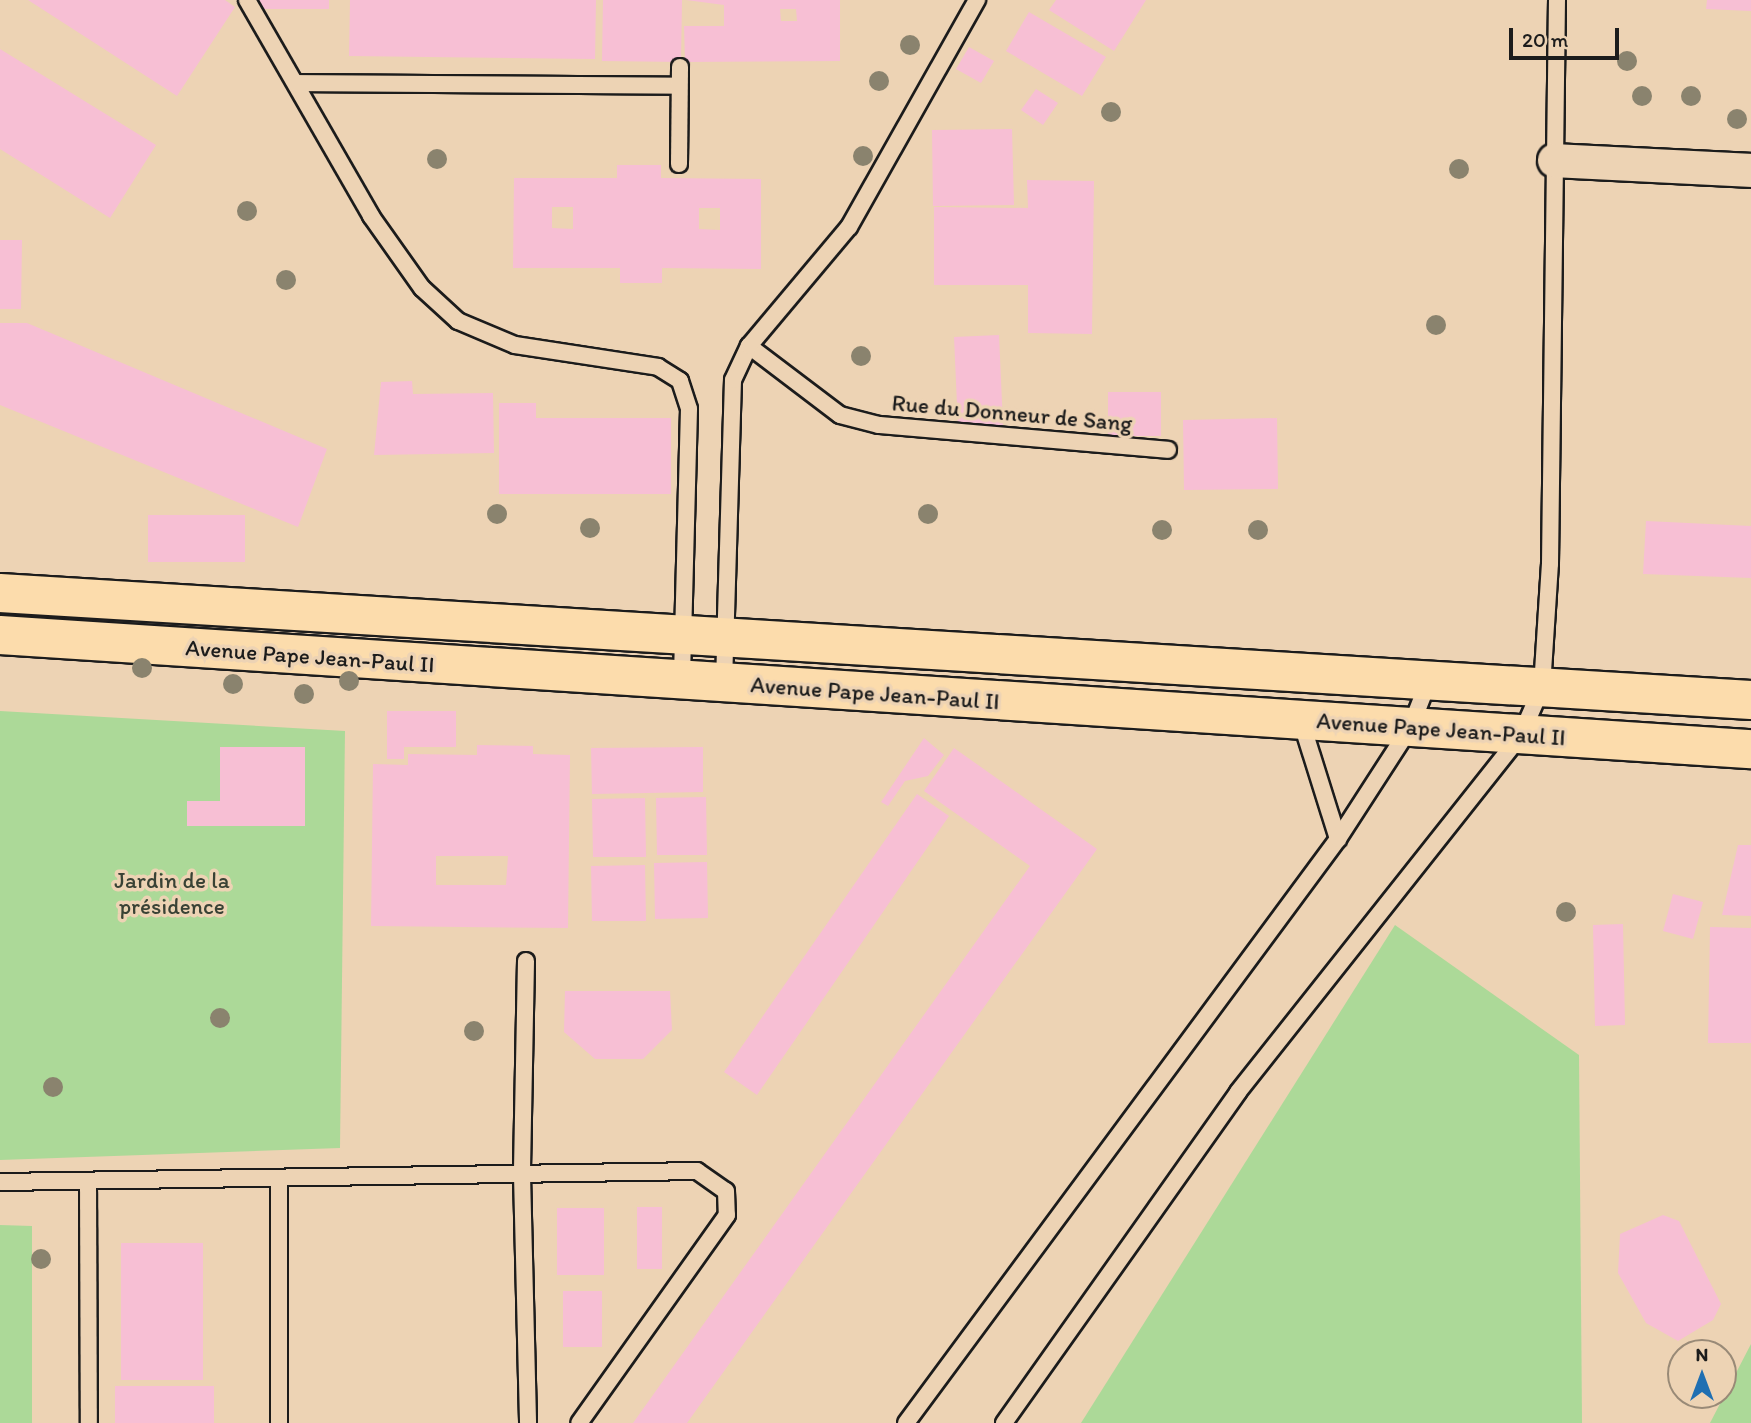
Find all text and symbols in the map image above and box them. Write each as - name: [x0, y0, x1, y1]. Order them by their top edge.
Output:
- scale bar: [1513, 14, 1623, 58]
- text: 20 m: [1522, 27, 1568, 52]
- street label: Rue du Donneur de Sang: [890, 389, 1134, 437]
- street label: Avenue Pape Jean-Paul II: [185, 634, 435, 678]
- street label: Avenue Pape Jean-Paul II: [750, 671, 1000, 715]
- street label: Avenue Pape Jean-Paul II: [1316, 707, 1566, 751]
- park label: Jardin de la présidence: [114, 866, 230, 920]
- north arrow: [1667, 1339, 1737, 1409]
- text: N: [1696, 1343, 1708, 1366]

